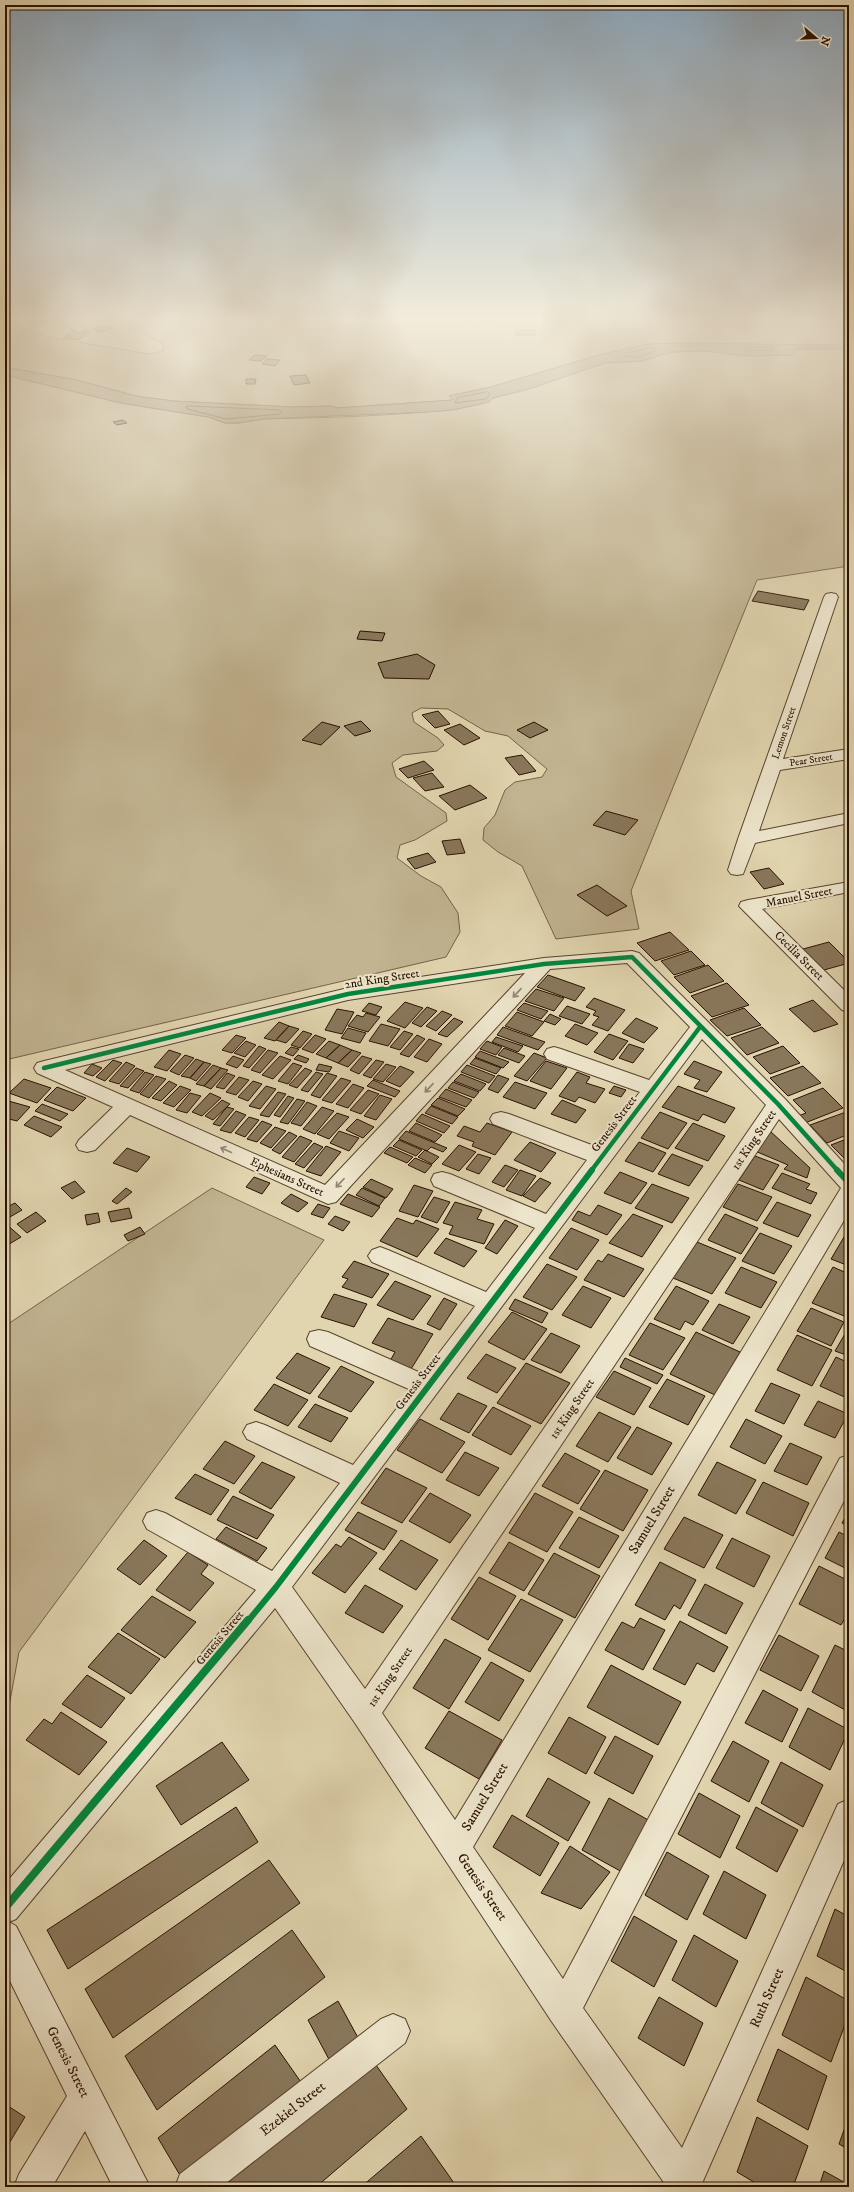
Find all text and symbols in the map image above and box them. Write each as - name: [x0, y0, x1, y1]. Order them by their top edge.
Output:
- north arrow: [796, 18, 836, 58]
- text: N: [816, 34, 833, 47]
- street label: Lemon Street: [769, 705, 799, 761]
- street label: Pear Street: [789, 751, 833, 769]
- street label: Manuel Street: [764, 883, 834, 911]
- street label: Cecilia Street: [771, 928, 827, 984]
- street label: 2nd King Street: [344, 966, 421, 992]
- one-way arrow: [513, 988, 522, 998]
- one-way arrow: [424, 1083, 433, 1093]
- street label: Genesis Street: [588, 1093, 640, 1155]
- street label: 1st King Street: [728, 1107, 780, 1173]
- one-way arrow: [220, 1146, 232, 1153]
- street label: Ephesians Street: [248, 1154, 326, 1200]
- one-way arrow: [335, 1178, 345, 1188]
- street label: Genesis Street: [392, 1351, 444, 1413]
- street label: 1st King Street: [546, 1376, 598, 1442]
- street label: Samuel Street: [625, 1482, 680, 1557]
- street label: Genesis Street: [193, 1608, 247, 1668]
- street label: 1st King Street: [364, 1644, 416, 1710]
- street label: Samuel Street: [458, 1759, 513, 1834]
- street label: Genesis Street: [453, 1850, 511, 1925]
- street label: Ruth Street: [746, 1965, 788, 2031]
- street label: Genesis Street: [42, 2023, 94, 2101]
- street label: Ezekiel Street: [257, 2077, 330, 2140]

